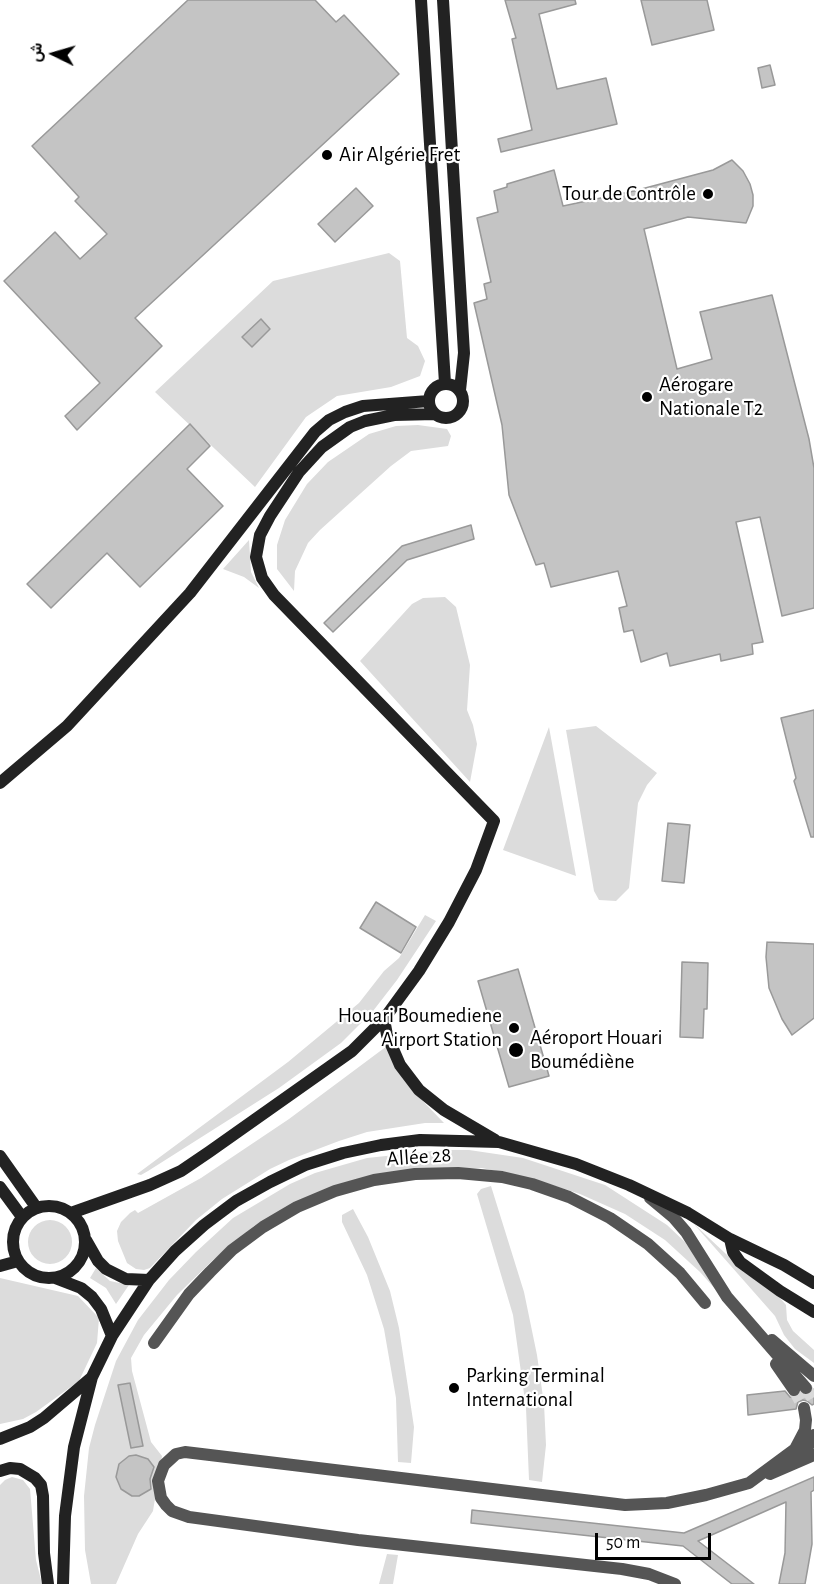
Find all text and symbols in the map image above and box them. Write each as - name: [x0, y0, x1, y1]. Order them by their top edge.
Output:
- north arrow: [24, 24, 84, 84]
- text: ش: [27, 42, 45, 63]
- place label: Air Algérie Fret: [339, 142, 460, 168]
- marker: Air Algérie Fret: [320, 148, 334, 162]
- place label: Tour de Contrôle: [562, 181, 696, 207]
- marker: Tour de Contrôle: [701, 187, 715, 201]
- place label: Aérogare Nationale T2: [659, 372, 763, 422]
- marker: Aérogare Nationale T2: [640, 390, 654, 404]
- place label: Houari Boumediene Airport Station: [338, 1003, 502, 1053]
- marker: Houari Boumediene Airport Station: [507, 1021, 521, 1035]
- place label: Aéroport Houari Boumédiène: [530, 1025, 663, 1075]
- marker: Aéroport Houari Boumédiène: [507, 1041, 525, 1059]
- street label: Allée 28: [386, 1142, 452, 1172]
- place label: Parking Terminal International: [466, 1363, 605, 1413]
- marker: Parking Terminal International: [447, 1381, 461, 1395]
- scale bar: [598, 1521, 714, 1559]
- text: 50 m: [606, 1534, 640, 1552]

